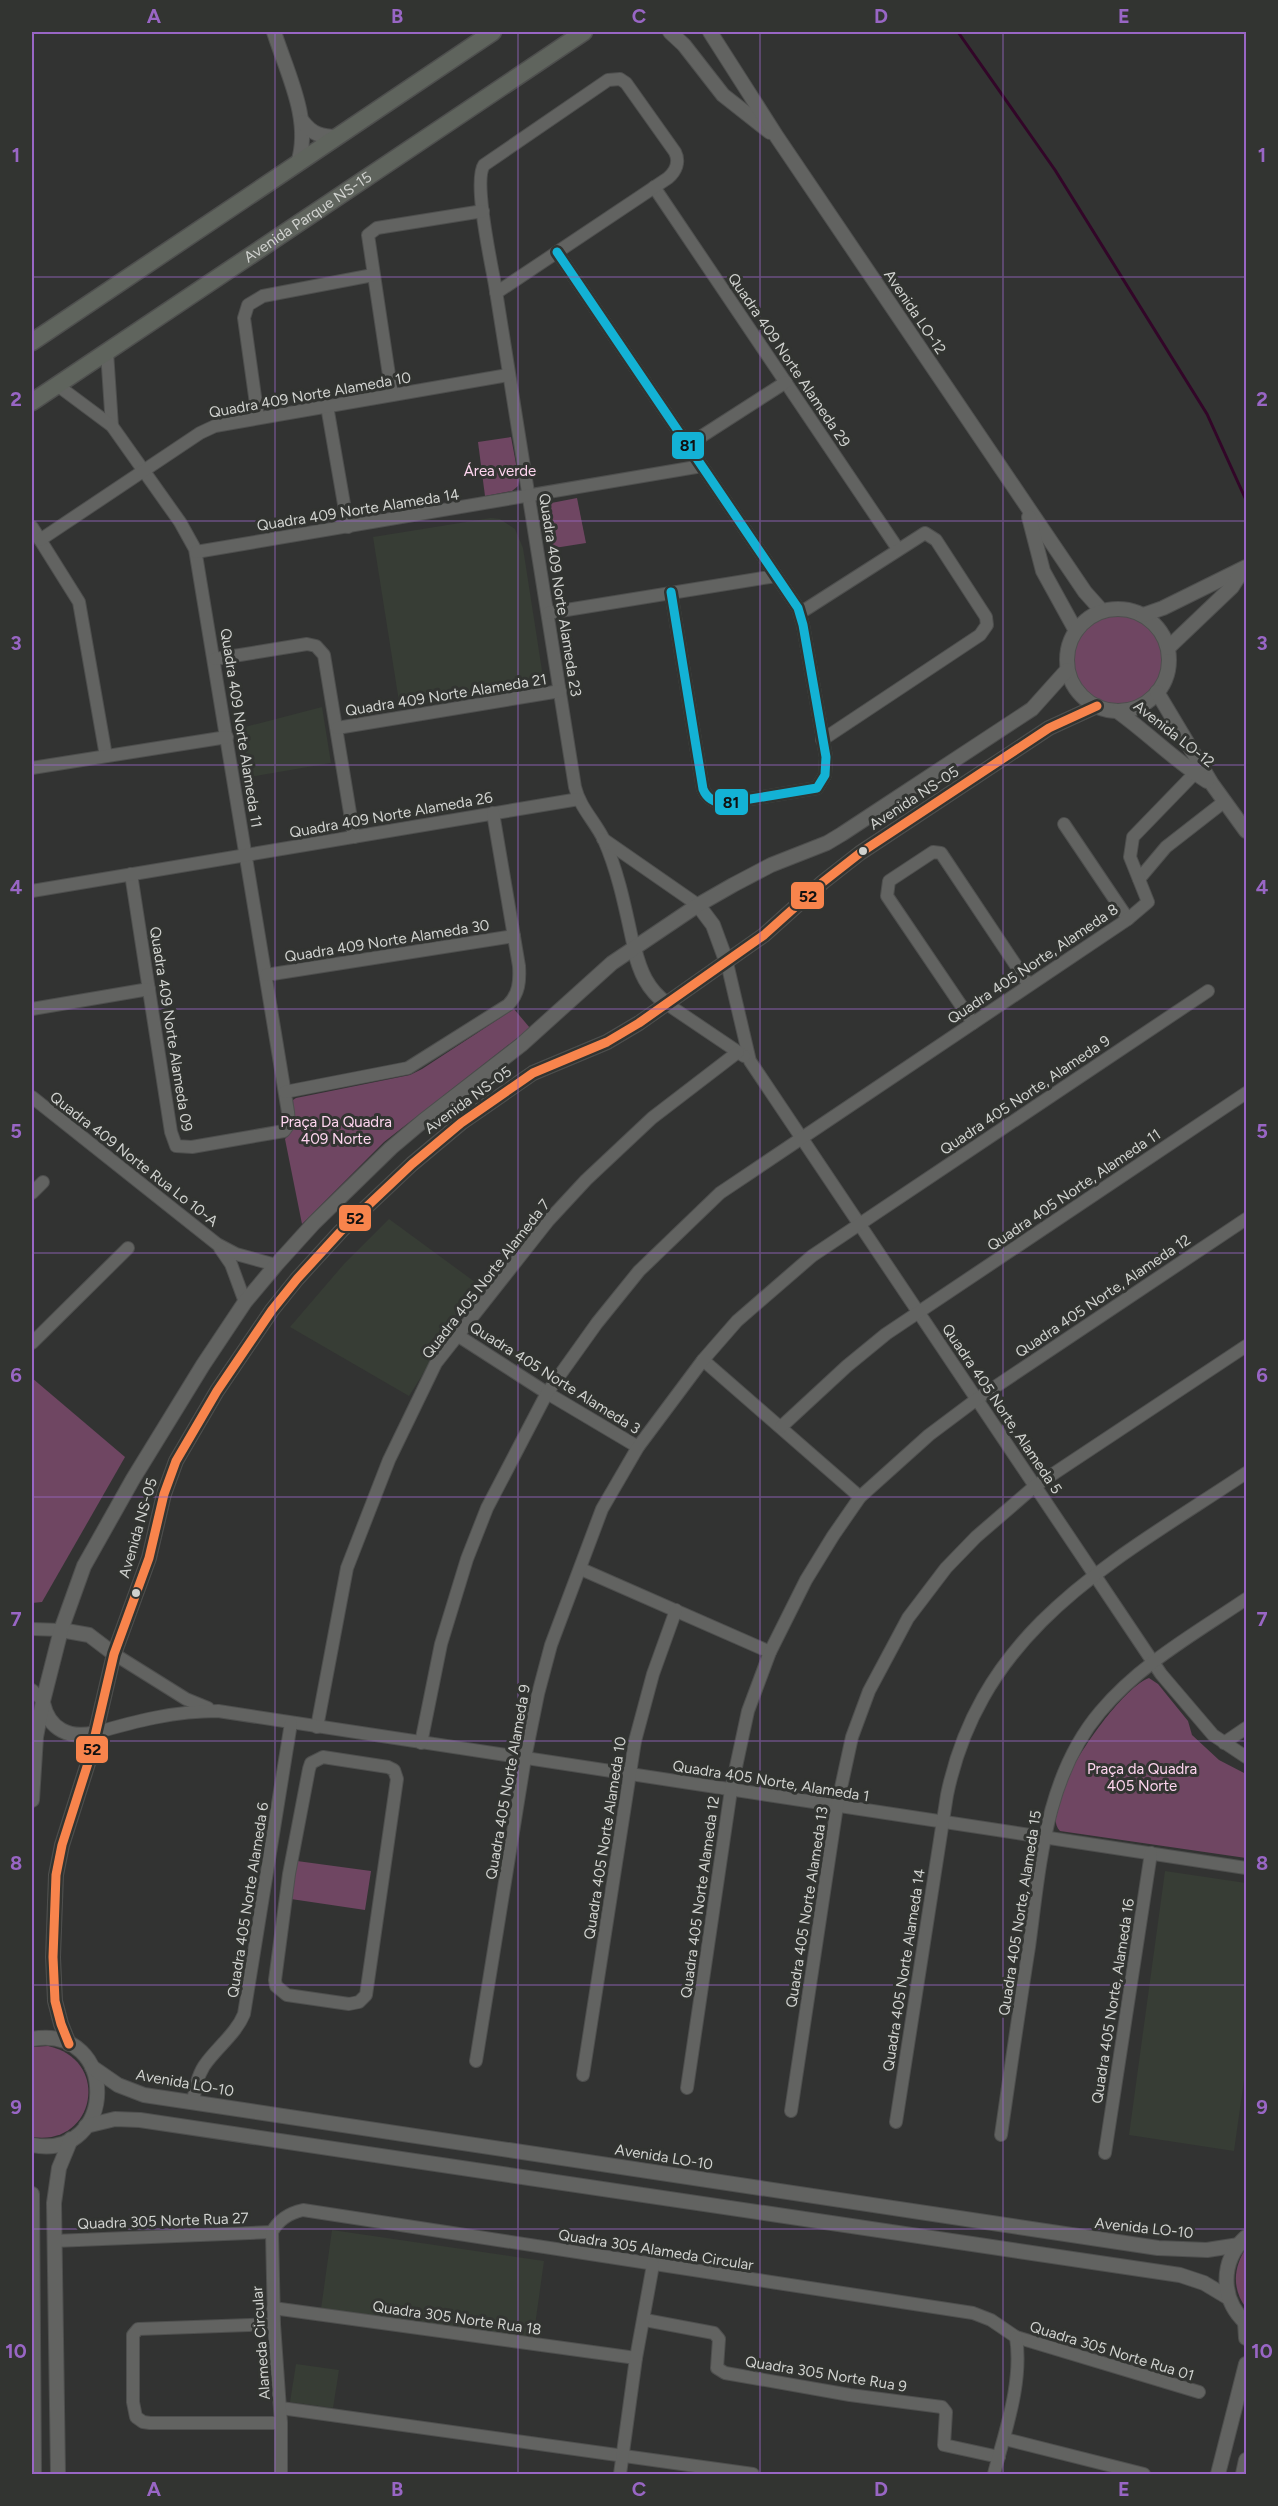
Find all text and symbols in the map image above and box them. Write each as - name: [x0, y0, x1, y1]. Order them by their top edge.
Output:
- text: A: [147, 4, 162, 28]
- text: B: [391, 4, 403, 28]
- text: C: [632, 4, 646, 28]
- text: D: [874, 4, 888, 28]
- text: E: [1118, 4, 1130, 28]
- text: 1: [12, 143, 20, 167]
- text: 1: [1258, 143, 1266, 167]
- street label: Avenida Parque NS-15: [240, 168, 375, 266]
- street label: Avenida LO-12: [880, 266, 950, 358]
- street label: Quadra 409 Norte Alameda 29: [724, 270, 854, 450]
- street label: Quadra 409 Norte Alameda 10: [208, 368, 412, 422]
- text: 2: [10, 387, 22, 411]
- text: 2: [1256, 387, 1268, 411]
- line badge: 81: [671, 431, 705, 460]
- text: 81: [680, 436, 696, 455]
- park label: Área verde: [464, 462, 536, 480]
- street label: Quadra 409 Norte Alameda 14: [256, 485, 460, 535]
- street label: Quadra 409 Norte Alameda 23: [535, 492, 585, 698]
- street label: Quadra 409 Norte Alameda 11: [216, 627, 266, 829]
- text: 3: [10, 631, 22, 655]
- text: 3: [1256, 631, 1268, 655]
- street label: Quadra 409 Norte Alameda 21: [344, 670, 548, 720]
- street label: Avenida LO-12: [1130, 697, 1218, 771]
- street label: Avenida NS-05: [866, 762, 962, 834]
- street label: Quadra 409 Norte Alameda 26: [288, 788, 495, 842]
- line badge: 81: [714, 788, 749, 816]
- text: 81: [723, 793, 739, 812]
- unlabelled marker: [857, 845, 869, 857]
- text: 4: [10, 875, 23, 899]
- text: 4: [1256, 875, 1269, 899]
- line badge: 52: [790, 881, 825, 910]
- text: 52: [799, 887, 817, 906]
- street label: Quadra 405 Norte, Alameda 8: [944, 900, 1122, 1028]
- street label: Quadra 409 Norte Alameda 30: [283, 916, 491, 966]
- street label: Quadra 409 Norte Alameda 09: [146, 925, 196, 1133]
- street label: Quadra 405 Norte, Alameda 9: [937, 1031, 1113, 1159]
- street label: Avenida NS-05: [421, 1062, 515, 1138]
- street label: Quadra 409 Norte Rua Lo 10-A: [46, 1088, 222, 1230]
- park label: Praça Da Quadra 409 Norte: [280, 1113, 392, 1148]
- text: 5: [10, 1119, 22, 1143]
- text: 5: [1256, 1119, 1268, 1143]
- street label: Quadra 405 Norte, Alameda 11: [984, 1125, 1164, 1255]
- street label: Quadra 405 Norte Alameda 7: [418, 1196, 554, 1362]
- line badge: 52: [338, 1204, 372, 1232]
- text: 52: [346, 1209, 364, 1228]
- street label: Quadra 405 Norte, Alameda 12: [1012, 1231, 1194, 1361]
- street label: Quadra 405 Norte Alameda 3: [466, 1318, 644, 1438]
- street label: Quadra 405 Norte, Alameda 5: [938, 1321, 1066, 1497]
- text: 6: [10, 1363, 22, 1387]
- text: 6: [1256, 1363, 1268, 1387]
- street label: Avenida NS-05: [115, 1476, 161, 1580]
- unlabelled marker: [130, 1587, 142, 1599]
- text: 7: [10, 1607, 22, 1631]
- text: 7: [1256, 1607, 1268, 1631]
- street label: Quadra 405 Norte Alameda 9: [482, 1683, 534, 1881]
- line badge: 52: [75, 1735, 109, 1764]
- street label: Quadra 405 Norte Alameda 10: [580, 1735, 630, 1941]
- text: 52: [83, 1740, 101, 1759]
- street label: Quadra 405 Norte, Alameda 1: [671, 1757, 871, 1805]
- park label: Praça da Quadra 405 Norte: [1087, 1760, 1197, 1795]
- street label: Quadra 405 Norte Alameda 12: [677, 1795, 723, 1999]
- street label: Quadra 405 Norte Alameda 6: [224, 1800, 272, 1999]
- street label: Quadra 405 Norte Alameda 13: [782, 1805, 832, 2009]
- street label: Quadra 405 Norte, Alameda 15: [995, 1809, 1045, 2017]
- text: 8: [10, 1851, 22, 1875]
- text: 8: [1256, 1851, 1268, 1875]
- street label: Quadra 405 Norte Alameda 14: [879, 1867, 929, 2073]
- street label: Quadra 405 Norte, Alameda 16: [1088, 1897, 1138, 2105]
- street label: Avenida LO-10: [135, 2066, 235, 2100]
- text: 9: [10, 2095, 22, 2119]
- text: 9: [1256, 2095, 1268, 2119]
- street label: Avenida LO-10: [614, 2140, 714, 2174]
- street label: Quadra 305 Norte Rua 27: [77, 2209, 249, 2233]
- street label: Avenida LO-10: [1094, 2214, 1194, 2242]
- street label: Quadra 305 Alameda Circular: [557, 2226, 755, 2274]
- street label: Alameda Circular: [248, 2285, 274, 2401]
- street label: Quadra 305 Norte Rua 18: [371, 2297, 543, 2339]
- street label: Quadra 305 Norte Rua 01: [1028, 2317, 1196, 2385]
- text: 10: [5, 2339, 27, 2363]
- text: 10: [1251, 2339, 1273, 2363]
- street label: Quadra 305 Norte Rua 9: [744, 2352, 908, 2396]
- text: A: [147, 2477, 162, 2501]
- text: B: [391, 2477, 403, 2501]
- text: C: [632, 2477, 646, 2501]
- text: D: [874, 2477, 888, 2501]
- text: E: [1118, 2477, 1130, 2501]

